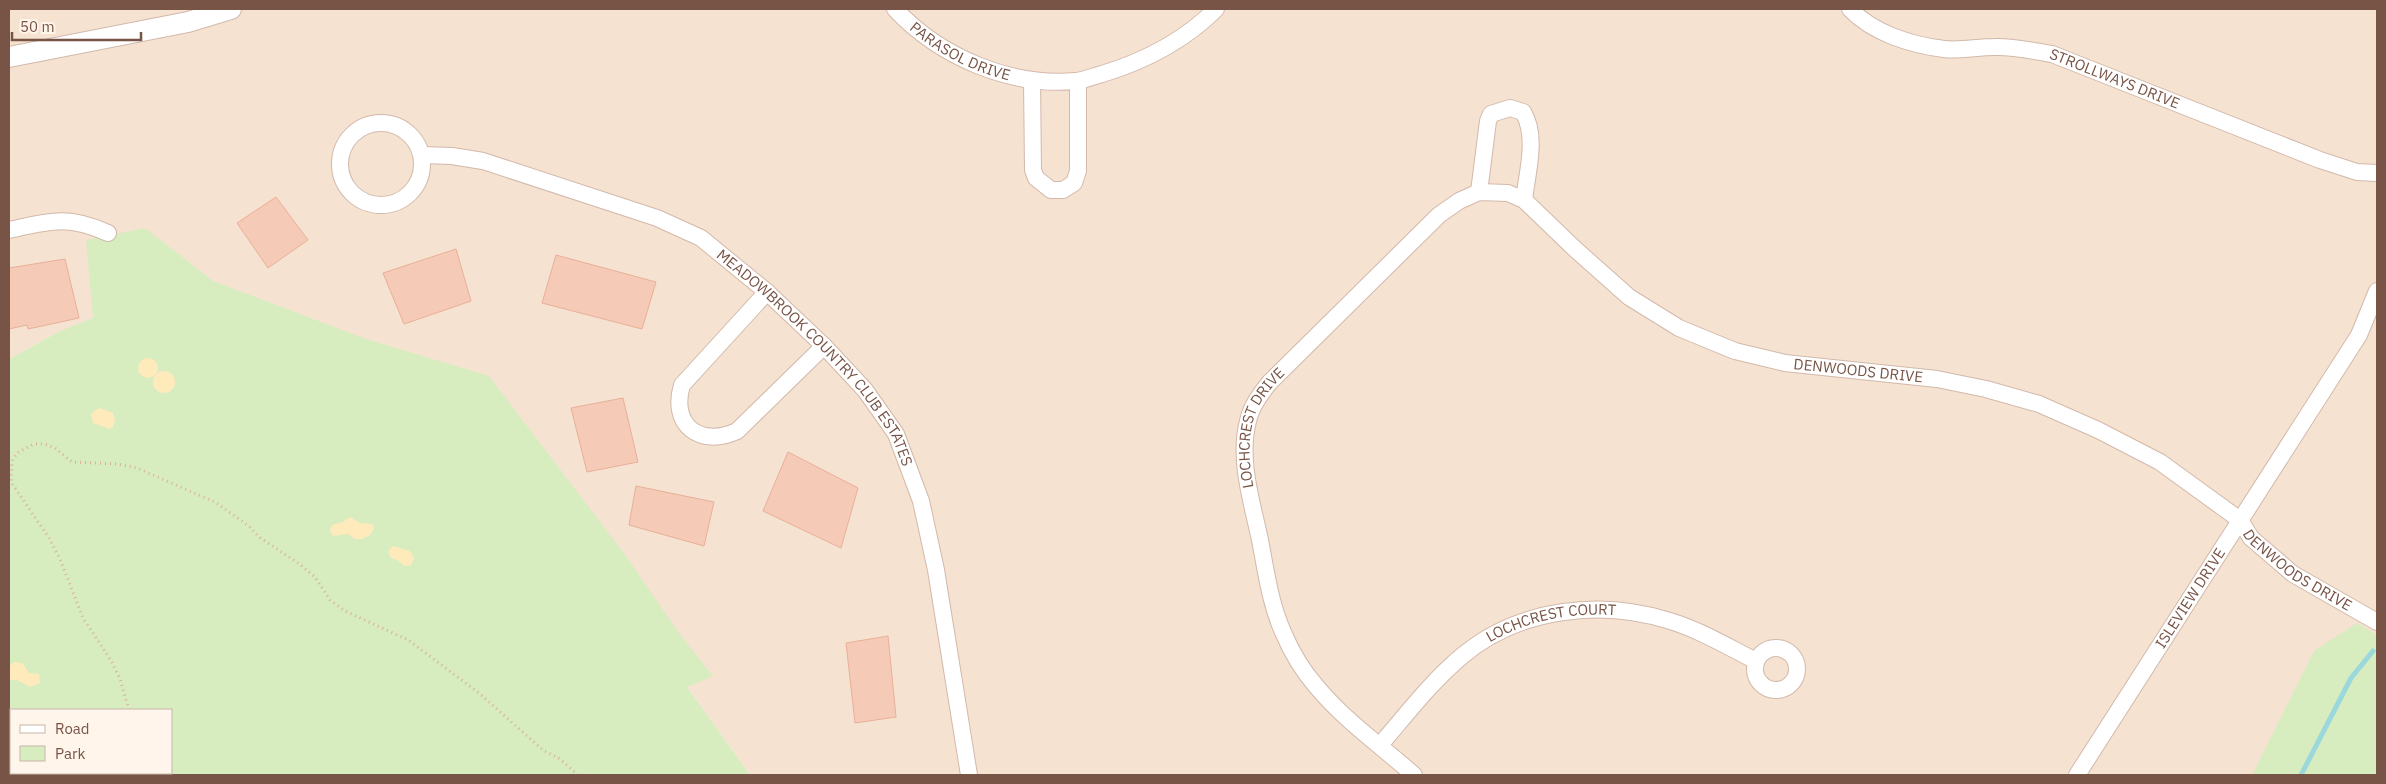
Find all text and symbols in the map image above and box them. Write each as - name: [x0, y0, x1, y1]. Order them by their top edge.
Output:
- scale bar: [12, 10, 141, 42]
- text: 50 m: [20, 17, 55, 36]
- street label: PARASOL DRIVE: [906, 17, 1012, 84]
- street label: STROLLWAYS DRIVE: [2047, 44, 2183, 113]
- street label: MEADOWBROOK COUNTRY CLUB ESTATES: [713, 245, 917, 469]
- street label: DENWOODS DRIVE: [1793, 354, 1924, 386]
- street label: LOCHCREST DRIVE: [1234, 363, 1288, 490]
- street label: DENWOODS DRIVE: [2239, 526, 2356, 615]
- street label: ISLEVIEW DRIVE: [2151, 544, 2229, 652]
- street label: LOCHCREST COURT: [1482, 600, 1617, 646]
- legend: [10, 709, 172, 774]
- text: Road: [55, 719, 90, 738]
- text: Park: [55, 744, 85, 763]

